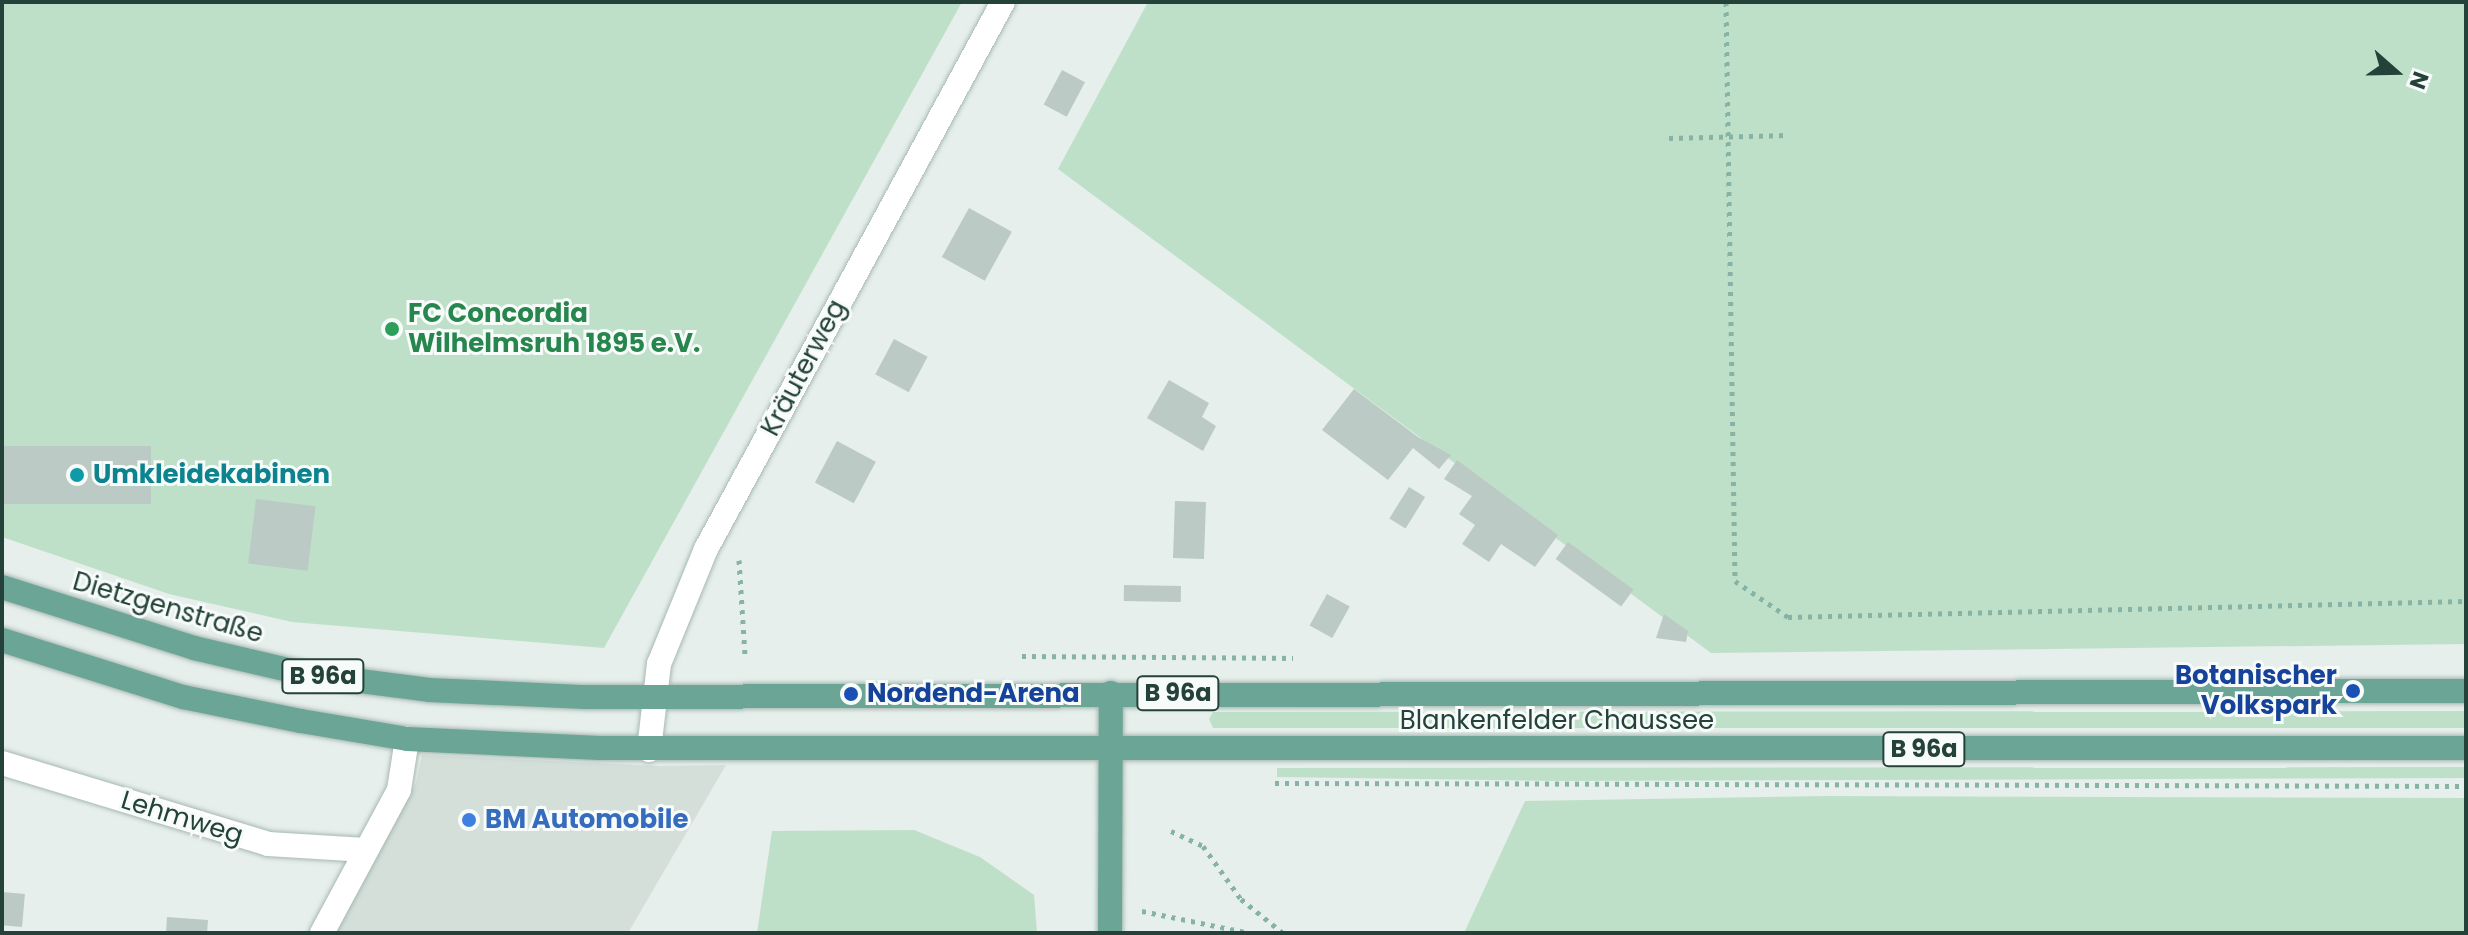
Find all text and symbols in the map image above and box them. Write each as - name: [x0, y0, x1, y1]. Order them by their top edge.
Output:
- north arrow: [2356, 32, 2436, 112]
- text: N: [2402, 67, 2436, 93]
- street label: Kräuterweg: [755, 295, 853, 441]
- place label: FC Concordia Wilhelmsruh 1895 e.V.: [408, 298, 700, 360]
- marker: FC Concordia Wilhelmsruh 1895 e.V.: [383, 320, 401, 338]
- place label: Umkleidekabinen: [93, 459, 330, 491]
- marker: Umkleidekabinen: [68, 466, 86, 484]
- street label: Dietzgenstraße: [69, 566, 267, 650]
- road number: B 96a: [281, 656, 365, 696]
- place label: Botanischer Volkspark: [2175, 660, 2337, 722]
- road number: B 96a: [1136, 673, 1220, 713]
- place label: Nordend-Arena: [867, 678, 1080, 710]
- marker: Botanischer Volkspark: [2344, 682, 2362, 700]
- marker: Nordend-Arena: [842, 685, 860, 703]
- street label: Blankenfelder Chaussee: [1400, 705, 1714, 737]
- road number: B 96a: [1882, 729, 1966, 769]
- street label: Lehmweg: [117, 785, 247, 851]
- place label: BM Automobile: [485, 804, 688, 836]
- marker: BM Automobile: [460, 811, 478, 829]

